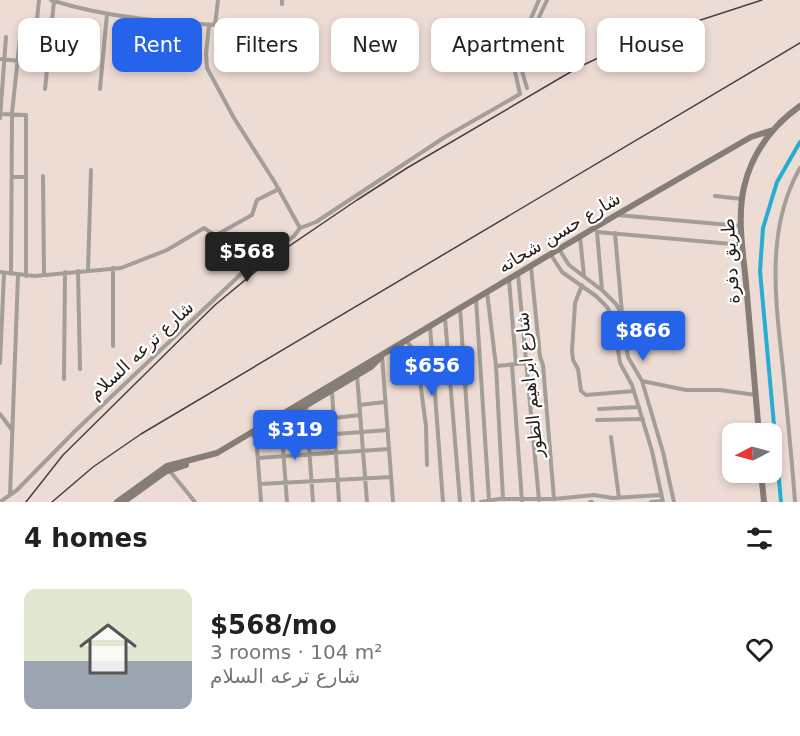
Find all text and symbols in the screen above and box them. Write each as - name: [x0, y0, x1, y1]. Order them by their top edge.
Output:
- chip: Buy: [18, 18, 100, 72]
- chip: Rent: [112, 18, 202, 72]
- chip: Filters: [214, 18, 319, 72]
- chip: New: [331, 18, 419, 72]
- chip: Apartment: [431, 18, 585, 72]
- chip: House: [597, 18, 705, 72]
- street label: شارع حسن شحاته: [494, 187, 625, 278]
- street label: طريق دفرة: [717, 217, 744, 305]
- pin: $568: [211, 232, 283, 283]
- text: $568: [219, 239, 275, 263]
- street label: شارع ترعه السلام: [84, 296, 198, 405]
- street label: شارع ابراهيم الطور: [511, 311, 548, 460]
- pin: $866: [607, 311, 679, 362]
- text: $866: [615, 318, 671, 342]
- pin: $656: [396, 346, 468, 397]
- text: $656: [404, 353, 460, 377]
- pin: $319: [259, 410, 331, 461]
- text: $319: [267, 417, 323, 441]
- north arrow: [722, 423, 782, 483]
- map controls: [722, 423, 782, 483]
- icon: filters: [743, 522, 776, 555]
- text: 4 homes: [24, 523, 148, 553]
- text: $568/mo: [210, 610, 337, 640]
- icon: home: [72, 613, 144, 685]
- icon: heart: [743, 633, 776, 666]
- text: 3 rooms · 104 m²: [210, 640, 382, 664]
- text: شارع ترعه السلام: [210, 664, 360, 688]

